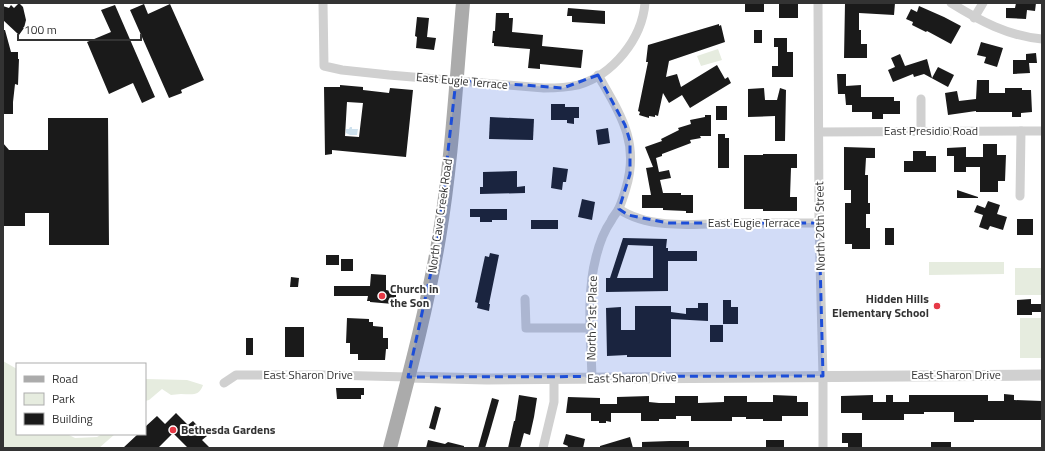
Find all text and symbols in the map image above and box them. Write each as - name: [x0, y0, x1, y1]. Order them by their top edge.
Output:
- scale bar: [18, 16, 141, 42]
- text: 100 m: [24, 20, 57, 39]
- street label: East Eugie Terrace: [415, 67, 509, 94]
- street label: East Presidio Road: [884, 121, 978, 140]
- street label: North Cave Creek Road: [422, 157, 457, 275]
- street label: North 20th Street: [809, 180, 830, 271]
- street label: East Eugie Terrace: [708, 213, 800, 232]
- street label: North 21st Place: [581, 275, 602, 361]
- place label: Church in the Son: [390, 279, 439, 312]
- place label: Hidden Hills Elementary School: [832, 289, 929, 322]
- marker: Church in the Son: [377, 291, 387, 301]
- marker: Hidden Hills Elementary School: [932, 301, 942, 311]
- legend: [16, 363, 146, 435]
- street label: East Sharon Drive: [263, 365, 353, 384]
- street label: East Sharon Drive: [911, 365, 1001, 384]
- street label: East Sharon Drive: [587, 367, 677, 388]
- text: Road: [52, 369, 78, 388]
- text: Park: [52, 389, 75, 408]
- text: Building: [52, 409, 93, 428]
- place label: Bethesda Gardens: [181, 420, 276, 439]
- marker: Bethesda Gardens: [168, 425, 178, 435]

